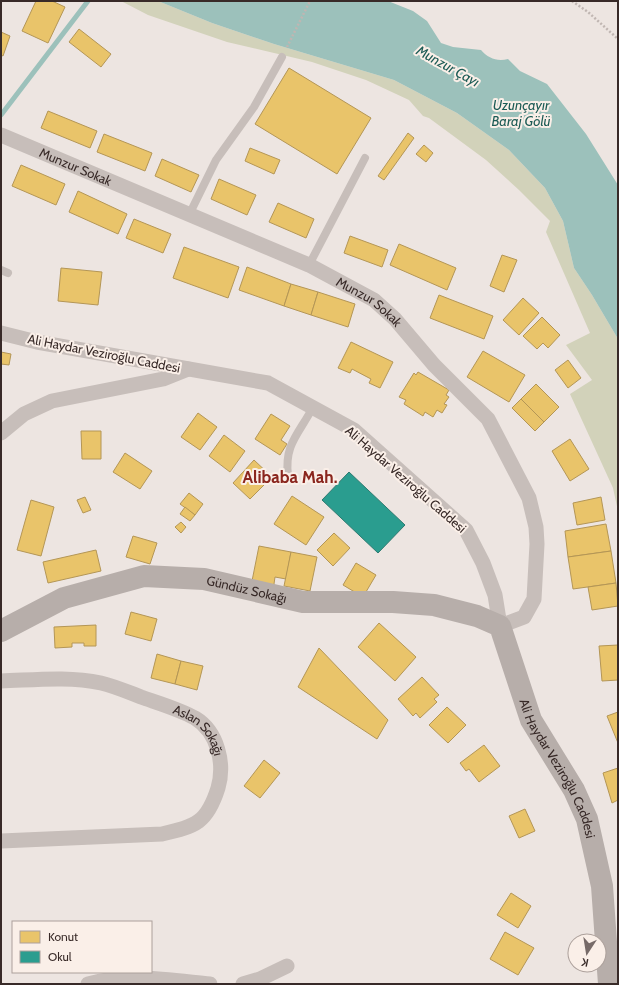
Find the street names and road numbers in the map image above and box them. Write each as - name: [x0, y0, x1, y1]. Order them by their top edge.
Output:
- street label: Munzur Sokak: [37, 144, 114, 189]
- street label: Munzur Sokak: [334, 273, 406, 330]
- street label: Ali Haydar Veziroğlu Caddesi: [26, 330, 182, 376]
- street label: Ali Haydar Veziroğlu Caddesi: [342, 422, 470, 536]
- street label: Gündüz Sokağı: [205, 572, 288, 606]
- street label: Ali Haydar Veziroğlu Caddesi: [517, 697, 599, 840]
- street label: Aslan Sokağı: [171, 701, 227, 757]

